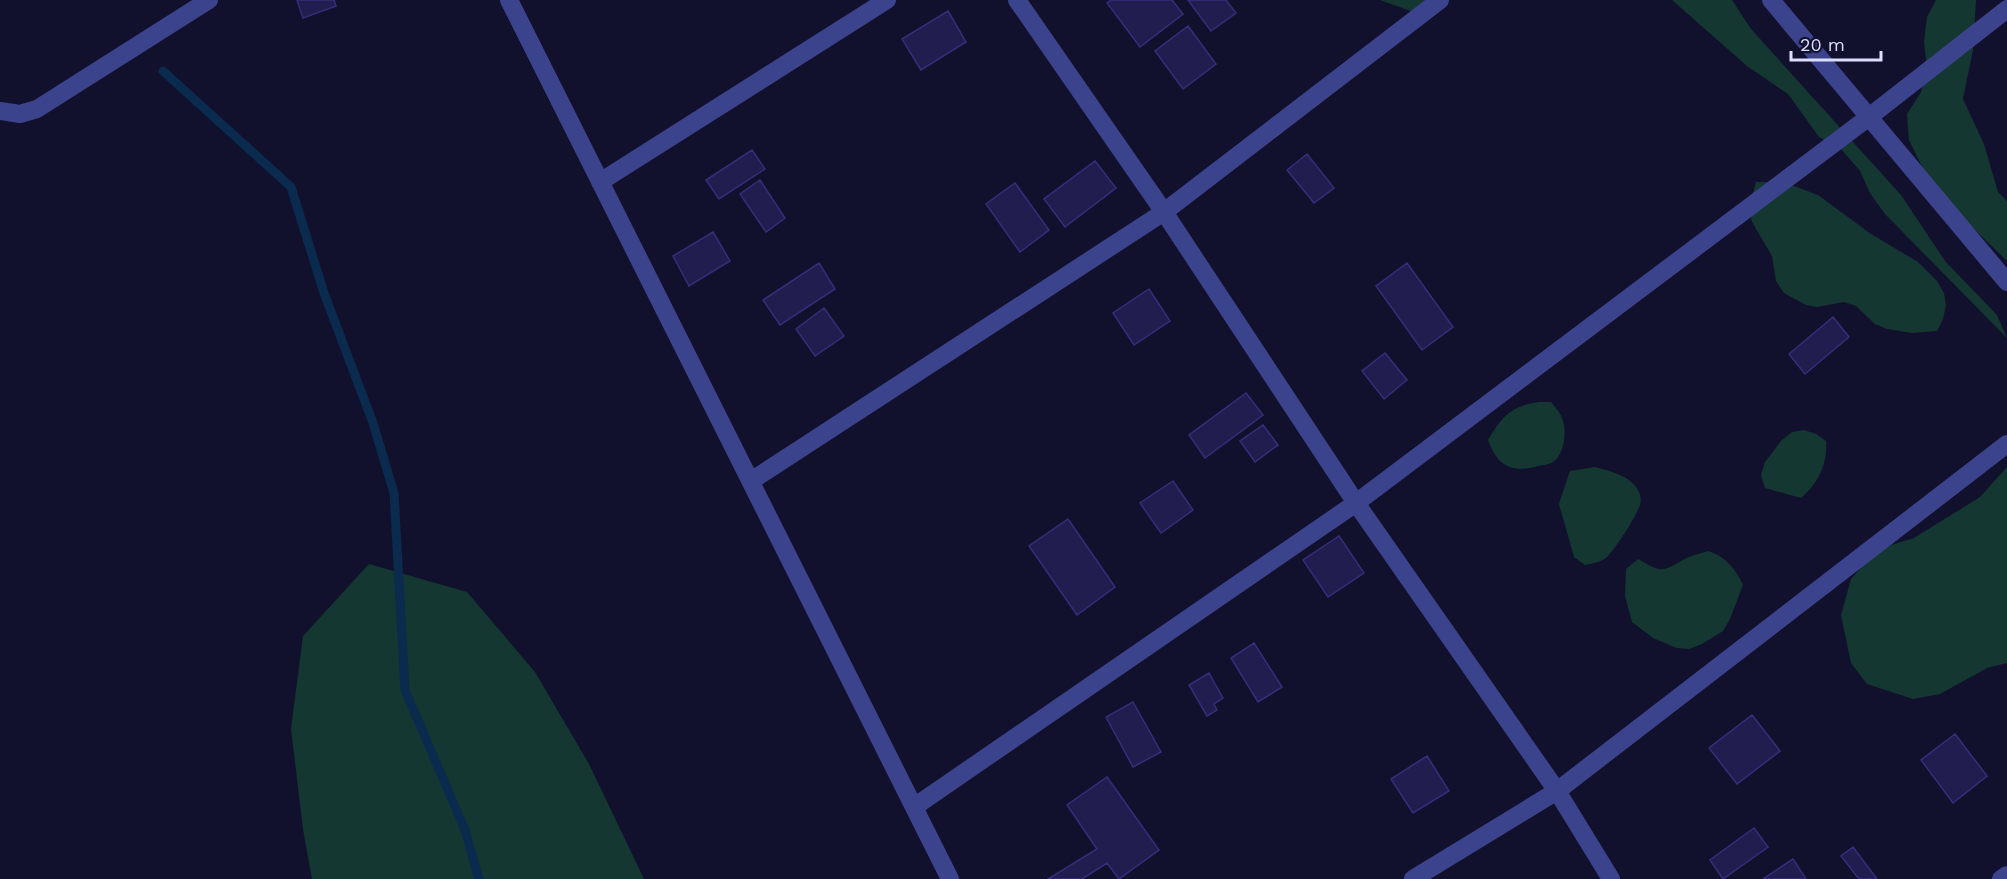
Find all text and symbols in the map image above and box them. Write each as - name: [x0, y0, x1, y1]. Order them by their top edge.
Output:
- scale bar: [1791, 24, 1881, 62]
- text: 20 m: [1800, 34, 1845, 55]

